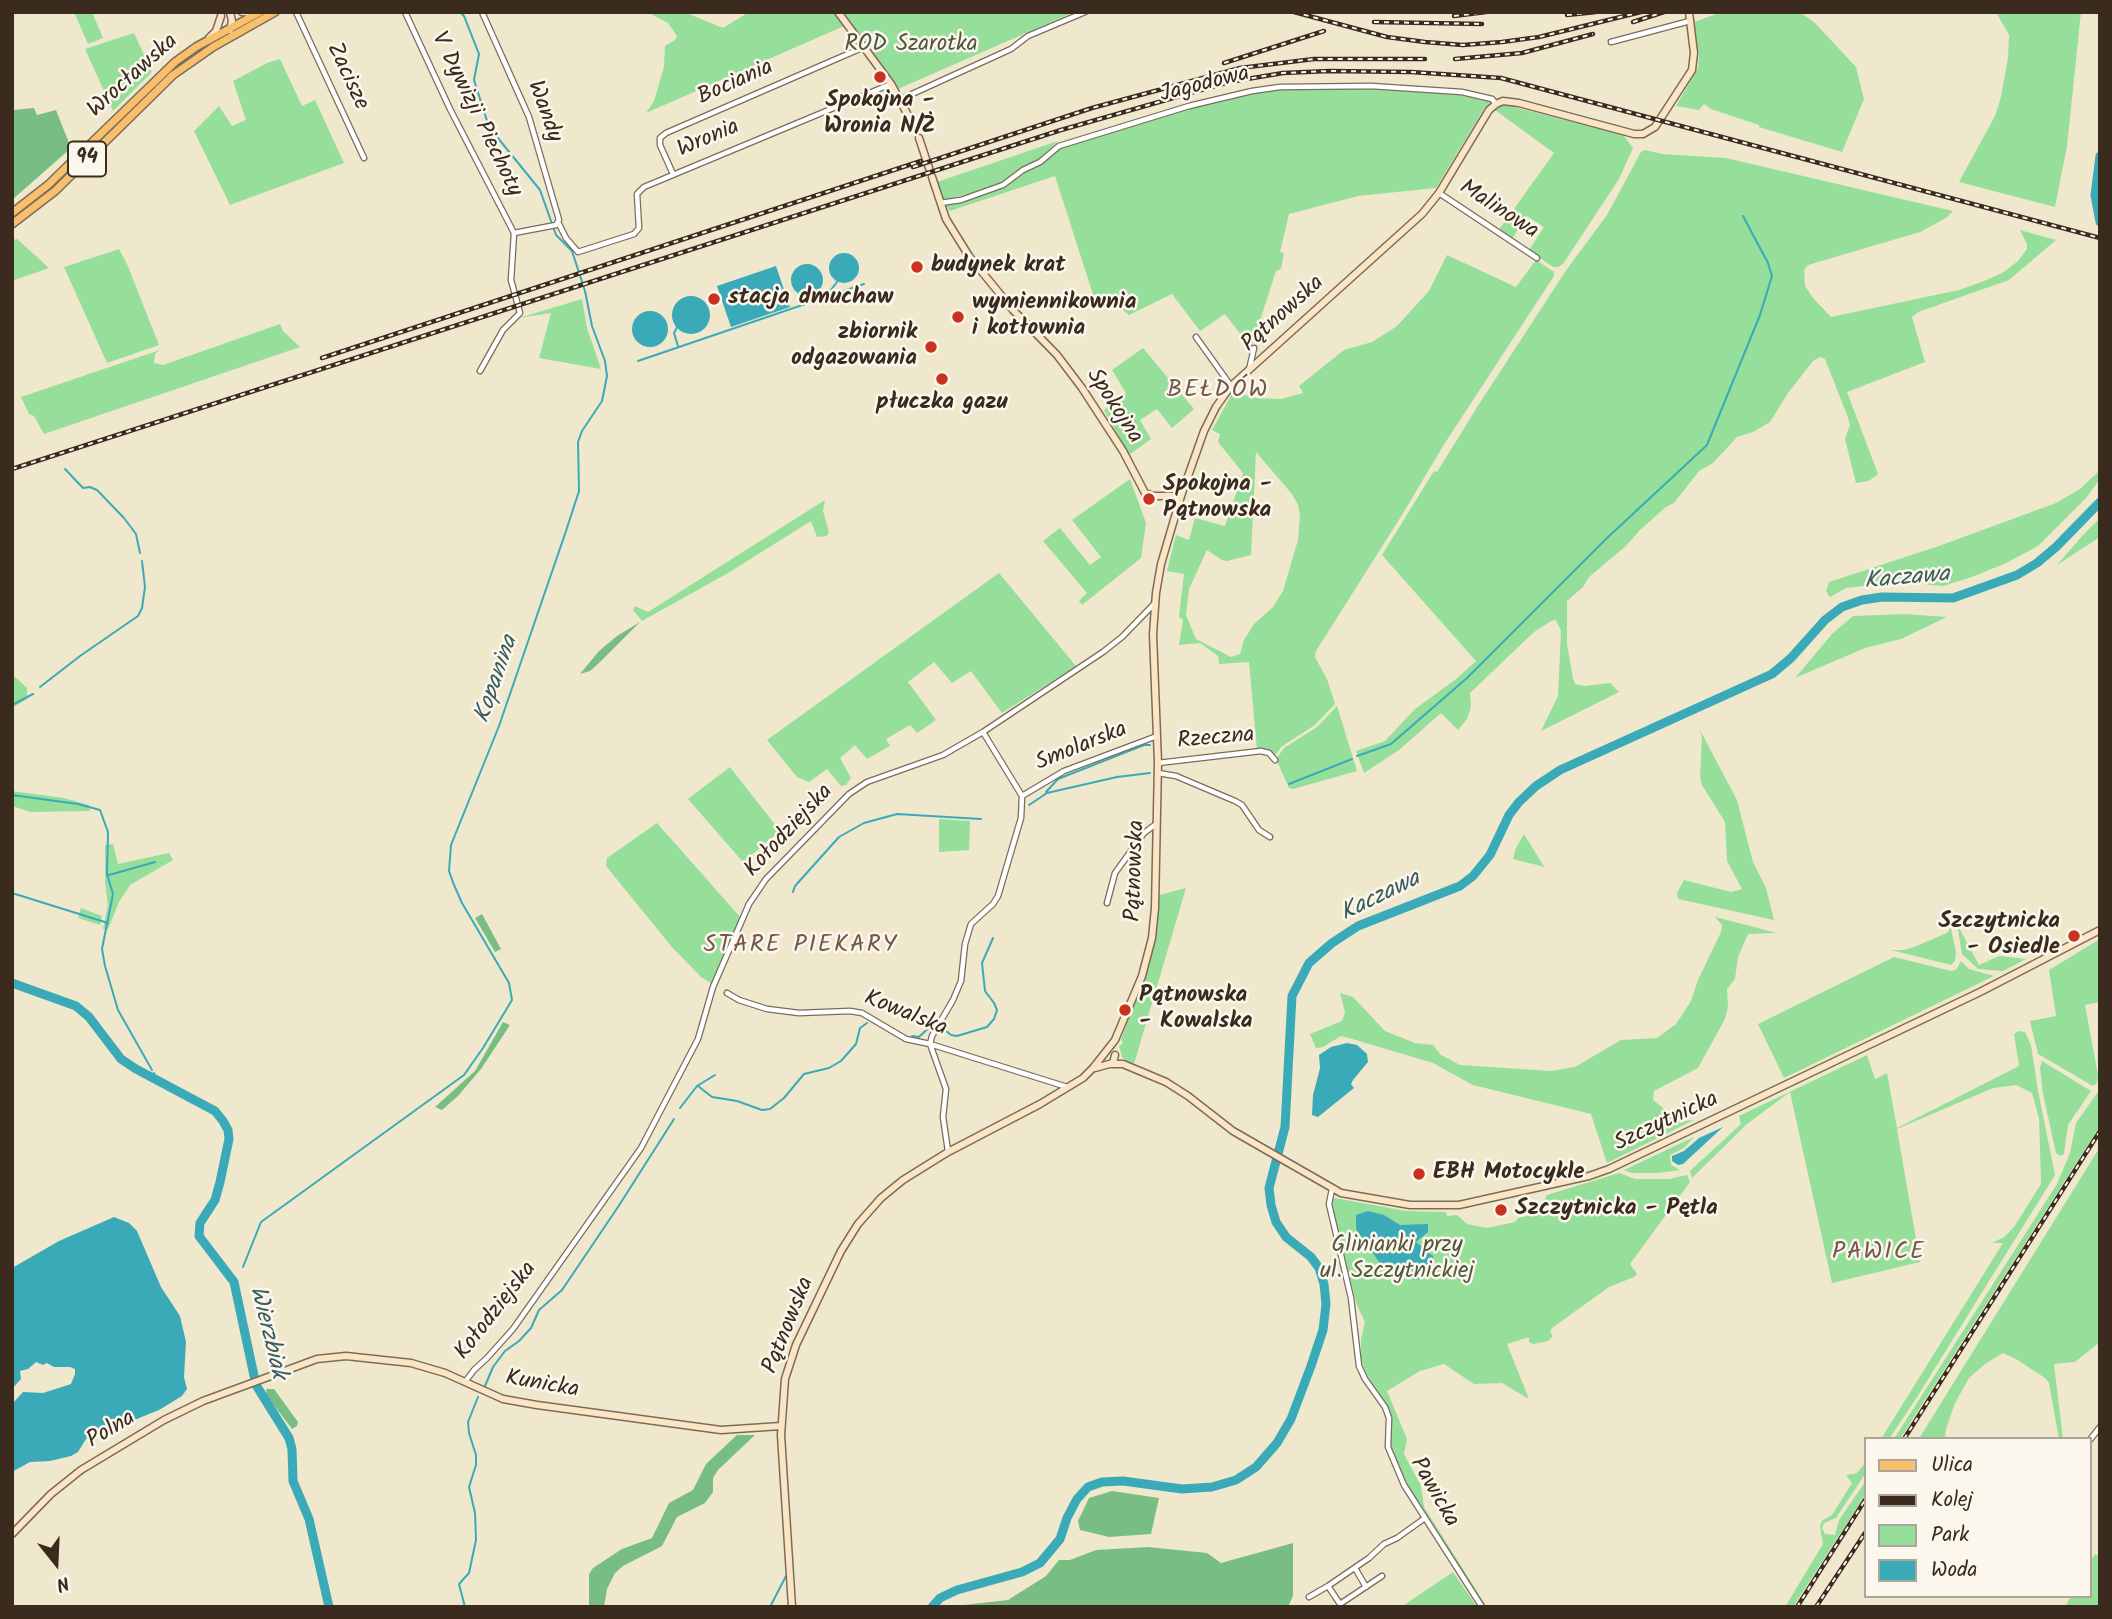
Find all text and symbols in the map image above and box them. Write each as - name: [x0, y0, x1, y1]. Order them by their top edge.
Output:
- street label: V Dywizji Piechoty: [423, 28, 527, 202]
- street label: Wrocławska: [83, 29, 185, 125]
- park label: ROD Szarotka: [844, 32, 978, 60]
- street label: Zacisze: [318, 39, 374, 115]
- street label: Bociania: [694, 55, 778, 113]
- street label: Jagodowa: [1157, 62, 1253, 110]
- marker: Spokojna - Wronia N/Ż: [872, 69, 888, 85]
- street label: Wandy: [519, 78, 567, 146]
- place label: Spokojna - Wronia N/Ż: [824, 88, 936, 142]
- street label: Wronia: [674, 115, 744, 165]
- road number: 94: [68, 142, 106, 176]
- street label: Malinowa: [1453, 175, 1543, 247]
- place label: budynek krat: [931, 253, 1066, 281]
- marker: budynek krat: [909, 259, 925, 275]
- street label: Pątnowska: [1237, 271, 1331, 359]
- place label: stacja dmuchaw: [728, 285, 893, 313]
- place label: wymiennikownia i kotłownia: [972, 290, 1136, 344]
- marker: stacja dmuchaw: [706, 291, 722, 307]
- marker: wymiennikownia i kotłownia: [950, 309, 966, 325]
- place label: zbiornik odgazowania: [791, 320, 917, 374]
- marker: zbiornik odgazowania: [923, 339, 939, 355]
- street label: Spokojna: [1079, 364, 1147, 450]
- marker: płuczka gazu: [934, 371, 950, 387]
- district label: BEŁDÓW: [1167, 378, 1269, 406]
- place label: płuczka gazu: [876, 390, 1008, 418]
- place label: Spokojna - Pątnowska: [1163, 472, 1272, 526]
- marker: Spokojna - Pątnowska: [1141, 491, 1157, 507]
- water label: Kaczawa: [1863, 562, 1951, 598]
- water label: Kopanina: [470, 633, 526, 727]
- street label: Smolarska: [1032, 717, 1132, 779]
- street label: Rzeczna: [1176, 723, 1256, 757]
- street label: Kołodziejska: [740, 780, 840, 884]
- street label: Pątnowska: [1121, 820, 1153, 922]
- water label: Kaczawa: [1336, 866, 1426, 930]
- place label: Szczytnicka - Osiedle: [1939, 909, 2060, 963]
- marker: Szczytnicka - Osiedle: [2066, 928, 2082, 944]
- district label: STARE PIEKARY: [705, 933, 897, 961]
- place label: Pątnowska - Kowalska: [1139, 983, 1252, 1037]
- street label: Kowalska: [859, 986, 951, 1044]
- marker: Pątnowska - Kowalska: [1117, 1002, 1133, 1018]
- street label: Szczytnicka: [1610, 1087, 1724, 1159]
- place label: EBH Motocykle: [1433, 1160, 1584, 1188]
- marker: EBH Motocykle: [1411, 1166, 1427, 1182]
- place label: Szczytnicka - Pętla: [1515, 1196, 1718, 1224]
- marker: Szczytnicka - Pętla: [1493, 1202, 1509, 1218]
- park label: Glinianki przy ul. Szczytnickiej: [1320, 1233, 1474, 1287]
- district label: PAWICE: [1833, 1240, 1925, 1268]
- street label: Kołodziejska: [450, 1257, 544, 1367]
- street label: Pątnowska: [758, 1274, 822, 1378]
- water label: Wierzbiak: [241, 1284, 291, 1382]
- street label: Kunicka: [503, 1366, 581, 1406]
- street label: Polna: [83, 1406, 141, 1456]
- legend: [1864, 1437, 2091, 1598]
- text: Ulica: [1931, 1449, 1973, 1482]
- street label: Pawicka: [1402, 1453, 1464, 1533]
- text: Kolej: [1931, 1484, 1973, 1517]
- text: Park: [1931, 1519, 1969, 1552]
- north arrow: [21, 1528, 91, 1598]
- text: Woda: [1931, 1554, 1977, 1587]
- text: N: [52, 1567, 73, 1599]

